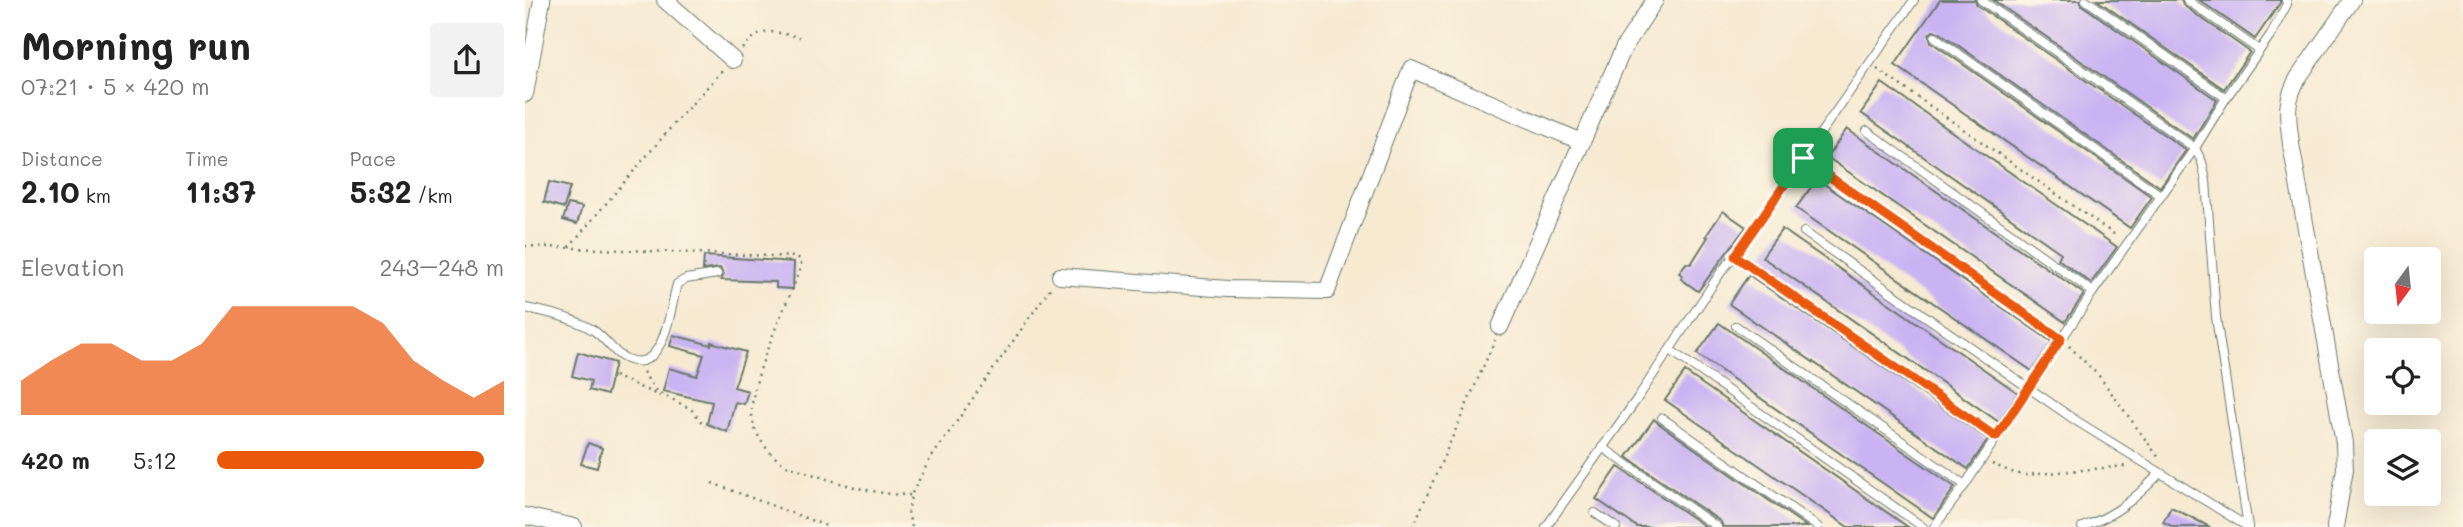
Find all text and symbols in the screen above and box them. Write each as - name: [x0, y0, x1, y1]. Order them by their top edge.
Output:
- text: Morning run: [21, 20, 251, 70]
- button: share: [430, 23, 504, 97]
- text: 07:21 · 5 × 420 m: [21, 71, 210, 101]
- pin: [1773, 128, 1833, 188]
- icon: arrive: [1784, 139, 1822, 177]
- text: Distance: [21, 146, 103, 171]
- text: Time: [185, 146, 229, 171]
- text: Pace: [350, 146, 396, 171]
- text: 2.10: [21, 171, 80, 211]
- text: 11:37: [185, 171, 256, 211]
- text: 5:32: [350, 171, 411, 211]
- text: km: [80, 183, 111, 208]
- text: /km: [411, 183, 453, 208]
- north arrow: [2364, 247, 2441, 324]
- map controls: [2364, 247, 2441, 506]
- text: Elevation: [21, 252, 124, 282]
- text: 243–248 m: [379, 252, 504, 282]
- button: locate: [2364, 338, 2441, 415]
- button: layers: [2364, 429, 2441, 506]
- text: 420 m: [21, 445, 90, 475]
- text: 5:12: [133, 445, 177, 475]

